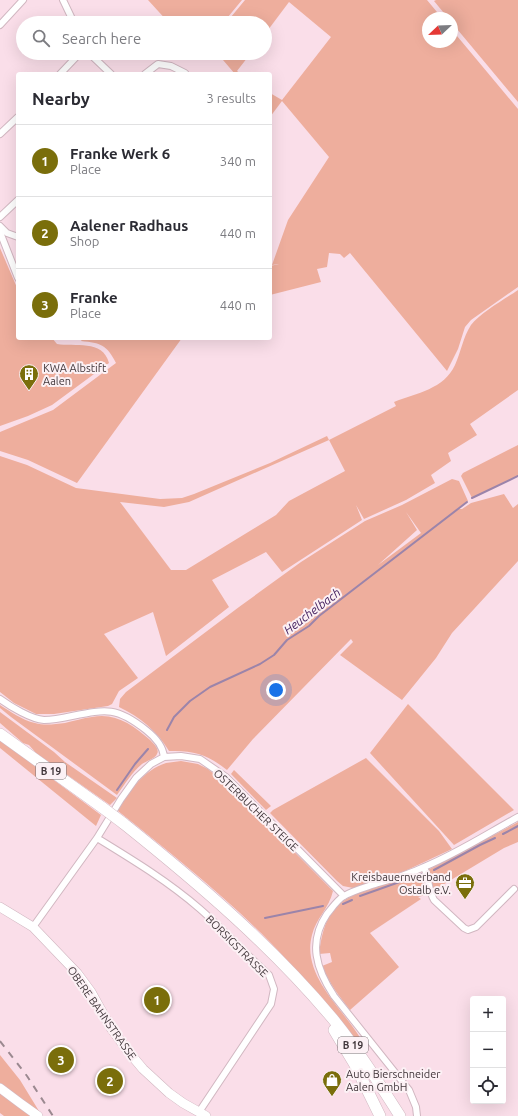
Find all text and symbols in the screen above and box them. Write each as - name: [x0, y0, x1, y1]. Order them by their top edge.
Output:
- north arrow: [422, 12, 458, 48]
- search box: [16, 16, 272, 60]
- icon: search: [30, 27, 52, 49]
- text: Search here: [62, 30, 141, 47]
- text: Nearby: [32, 89, 90, 108]
- text: 3 results: [206, 91, 256, 105]
- text: Franke Werk 6: [70, 145, 170, 162]
- text: 1: [41, 154, 49, 168]
- text: 340 m: [220, 154, 256, 168]
- text: Place: [70, 162, 101, 176]
- text: Aalener Radhaus: [70, 217, 188, 234]
- text: 2: [41, 226, 49, 240]
- text: 440 m: [220, 226, 256, 240]
- text: Shop: [70, 234, 99, 248]
- text: Franke: [70, 289, 118, 306]
- text: 3: [41, 298, 49, 312]
- text: 440 m: [220, 298, 256, 312]
- text: Place: [70, 306, 101, 320]
- place label: KWA Albstift Aalen: [43, 362, 107, 387]
- building icon: KWA Albstift Aalen: [18, 363, 40, 391]
- water label: Heuchelbach: [281, 585, 343, 637]
- your location: [266, 680, 286, 700]
- road number: B 19: [36, 763, 66, 779]
- street label: OSTERBUCHER STEIGE: [211, 767, 301, 853]
- place label: Kreisbauernverband Ostalb e.V.: [351, 871, 451, 896]
- office icon: Kreisbauernverband Ostalb e.V.: [454, 872, 476, 900]
- street label: BORSIGSTRASSE: [204, 913, 270, 979]
- street label: OBERE BAHNSTRASSE: [65, 964, 139, 1062]
- pin: 1: [144, 985, 170, 1015]
- map controls: [470, 996, 506, 1104]
- button: +: [470, 996, 506, 1032]
- button: −: [470, 1032, 506, 1068]
- road number: B 19: [338, 1037, 368, 1053]
- pin: 3: [48, 1045, 74, 1075]
- pin: 2: [97, 1066, 123, 1096]
- place label: Auto Bierschneider Aalen GmbH: [346, 1068, 441, 1093]
- button: locate: [470, 1068, 506, 1104]
- shop icon: Auto Bierschneider Aalen GmbH: [321, 1069, 343, 1097]

